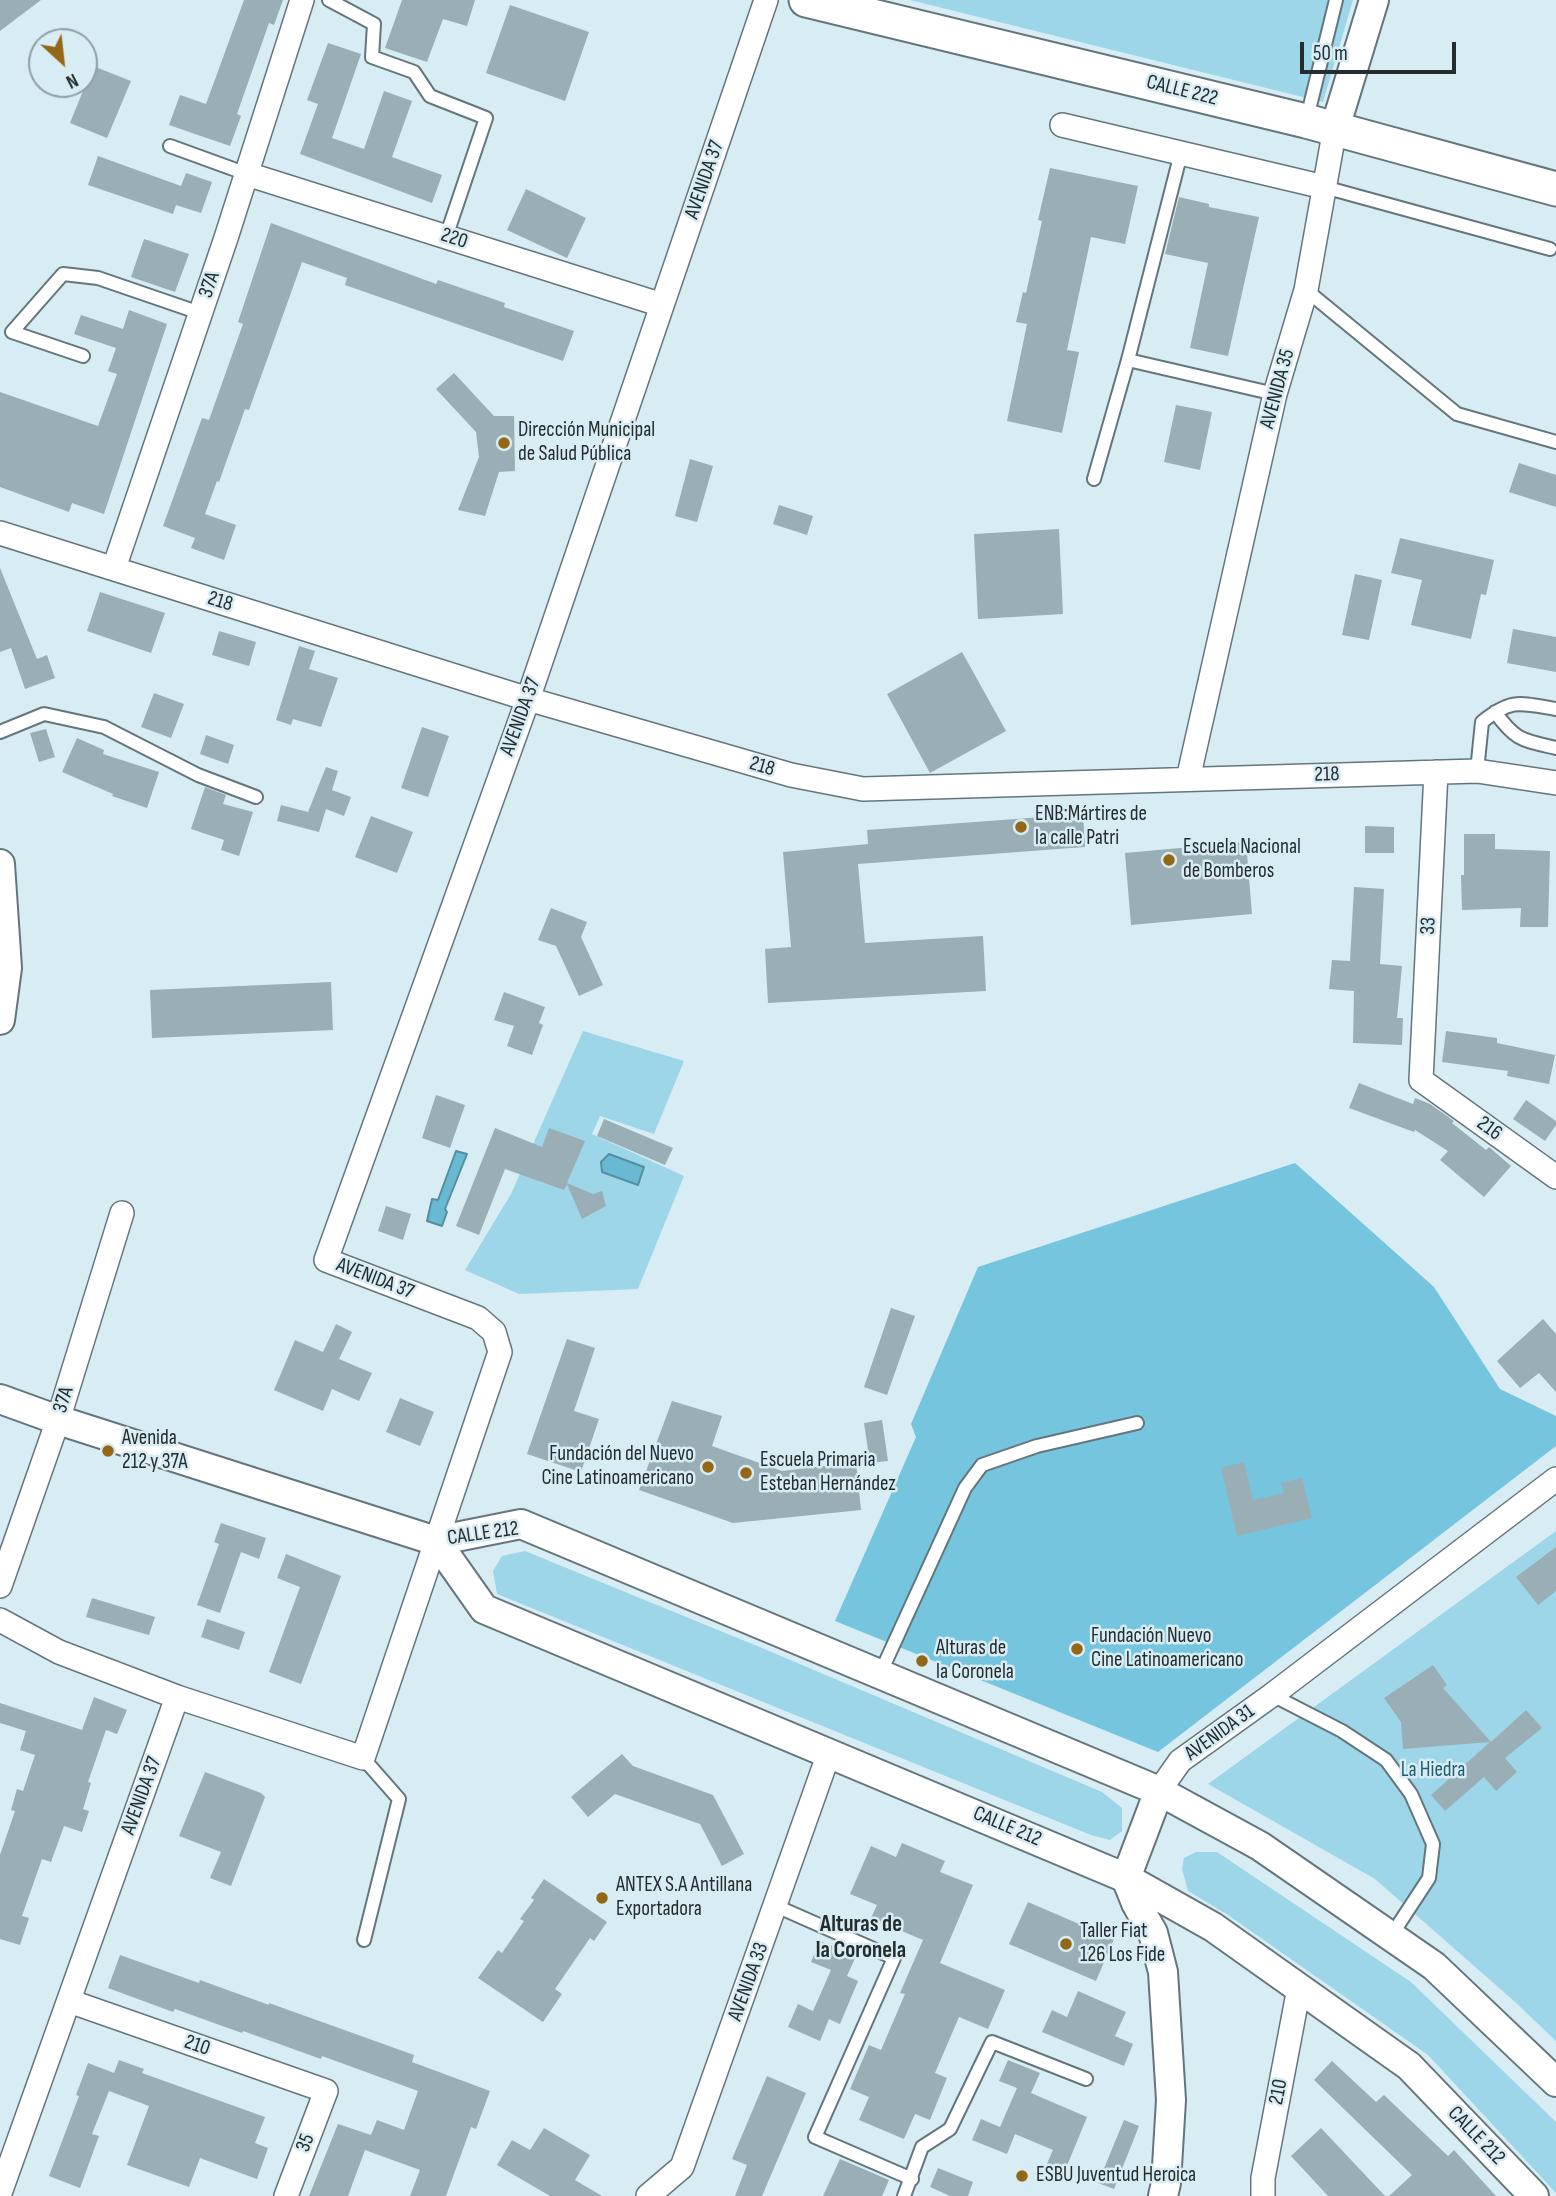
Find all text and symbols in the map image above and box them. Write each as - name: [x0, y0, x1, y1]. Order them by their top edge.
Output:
- north arrow: [28, 28, 98, 98]
- scale bar: [1304, 28, 1460, 72]
- text: 50 m: [1313, 41, 1348, 66]
- text: N: [62, 68, 82, 93]
- street label: CALLE 222: [1144, 70, 1220, 112]
- street label: AVENIDA 37: [680, 138, 730, 222]
- street label: 220: [437, 223, 471, 255]
- street label: 37A: [194, 269, 226, 301]
- street label: AVENIDA 35: [1255, 347, 1301, 431]
- place label: Dirección Municipal de Salud Pública: [518, 418, 655, 468]
- marker: Dirección Municipal de Salud Pública: [496, 435, 512, 451]
- street label: 218: [204, 586, 236, 618]
- street label: AVENIDA 37: [495, 675, 547, 759]
- street label: 218: [746, 751, 778, 783]
- street label: 218: [1314, 762, 1340, 788]
- place label: ENB:Mártires de la calle Patri: [1035, 802, 1147, 852]
- marker: ENB:Mártires de la calle Patri: [1013, 819, 1029, 835]
- place label: Escuela Nacional de Bomberos: [1183, 835, 1301, 885]
- marker: Escuela Nacional de Bomberos: [1161, 852, 1177, 868]
- street label: 33: [1416, 917, 1442, 935]
- street label: 216: [1471, 1111, 1507, 1147]
- street label: AVENIDA 37: [333, 1253, 417, 1305]
- street label: 37A: [48, 1384, 80, 1416]
- place label: Avenida 212 y 37A: [122, 1426, 188, 1476]
- place label: Fundación del Nuevo Cine Latinoamericano: [541, 1442, 694, 1492]
- marker: Avenida 212 y 37A: [100, 1443, 116, 1459]
- place label: Escuela Primaria Esteban Hernández: [760, 1448, 896, 1498]
- marker: Fundación del Nuevo Cine Latinoamericano: [700, 1459, 716, 1475]
- marker: Escuela Primaria Esteban Hernández: [738, 1465, 754, 1481]
- street label: CALLE 212: [446, 1517, 520, 1551]
- place label: Fundación Nuevo Cine Latinoamericano: [1091, 1624, 1244, 1674]
- place label: Alturas de la Coronela: [936, 1636, 1014, 1686]
- marker: Fundación Nuevo Cine Latinoamericano: [1069, 1641, 1085, 1657]
- marker: Alturas de la Coronela: [914, 1653, 930, 1669]
- street label: AVENIDA 31: [1180, 1699, 1260, 1767]
- street label: AVENIDA 37: [116, 1754, 168, 1838]
- park label: La Hiedra: [1401, 1758, 1465, 1784]
- street label: CALLE 212: [969, 1801, 1045, 1853]
- place label: ANTEX S.A Antillana Exportadora: [616, 1873, 752, 1923]
- marker: ANTEX S.A Antillana Exportadora: [594, 1890, 610, 1906]
- district label: Alturas de la Coronela: [816, 1911, 906, 1965]
- place label: Taller Fiat 126 Los Fide: [1080, 1919, 1165, 1969]
- marker: Taller Fiat 126 Los Fide: [1058, 1936, 1074, 1952]
- street label: AVENIDA 33: [723, 1939, 775, 2025]
- street label: 210: [181, 2030, 213, 2062]
- street label: 210: [1264, 2077, 1294, 2107]
- street label: CALLE 212: [1442, 2101, 1510, 2171]
- street label: 35: [291, 2130, 321, 2156]
- place label: ESBU Juventud Heroica: [1036, 2163, 1196, 2189]
- marker: ESBU Juventud Heroica: [1014, 2168, 1030, 2184]

